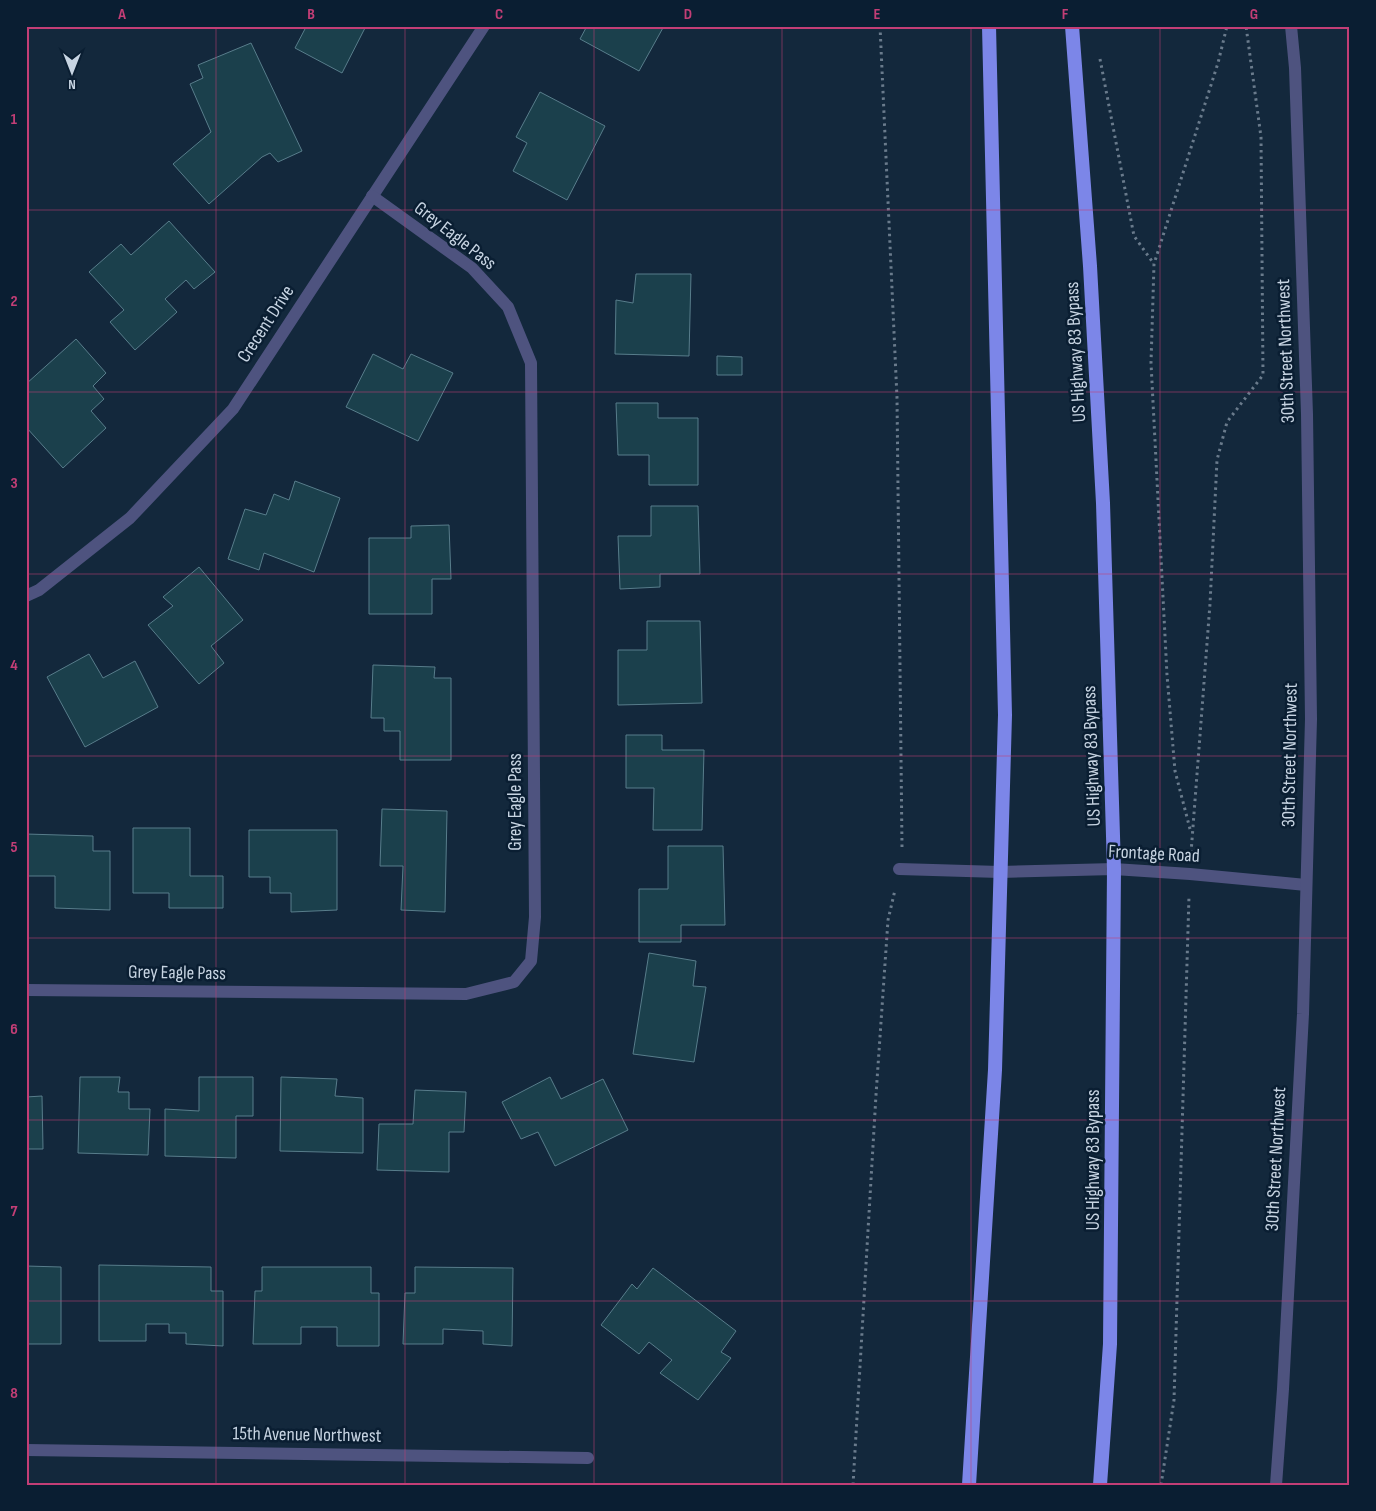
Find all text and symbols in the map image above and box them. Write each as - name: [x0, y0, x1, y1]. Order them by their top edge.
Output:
- text: A: [117, 5, 126, 24]
- text: B: [307, 5, 315, 24]
- text: C: [495, 5, 503, 24]
- text: D: [684, 5, 692, 24]
- text: E: [874, 5, 881, 24]
- text: F: [1062, 5, 1069, 24]
- text: G: [1250, 5, 1258, 24]
- north arrow: [48, 48, 98, 98]
- text: N: [68, 76, 76, 93]
- text: 1: [11, 110, 18, 129]
- street label: Grey Eagle Pass: [409, 197, 501, 275]
- street label: 30th Street Northwest: [1272, 278, 1300, 424]
- street label: Crecent Drive: [233, 281, 299, 367]
- street label: US Highway 83 Bypass: [1061, 281, 1091, 423]
- text: 2: [10, 292, 18, 311]
- text: 3: [10, 474, 18, 493]
- text: 4: [10, 656, 18, 675]
- street label: 30th Street Northwest: [1277, 682, 1303, 827]
- street label: US Highway 83 Bypass: [1078, 685, 1106, 827]
- street label: Grey Eagle Pass: [504, 753, 527, 851]
- text: 5: [10, 838, 18, 857]
- street label: Frontage Road: [1108, 840, 1200, 868]
- street label: Grey Eagle Pass: [128, 961, 226, 985]
- text: 6: [10, 1020, 18, 1039]
- street label: 30th Street Northwest: [1261, 1086, 1291, 1232]
- street label: US Highway 83 Bypass: [1082, 1089, 1105, 1230]
- text: 7: [11, 1202, 18, 1221]
- text: 8: [10, 1384, 18, 1403]
- street label: 15th Avenue Northwest: [232, 1422, 382, 1448]

